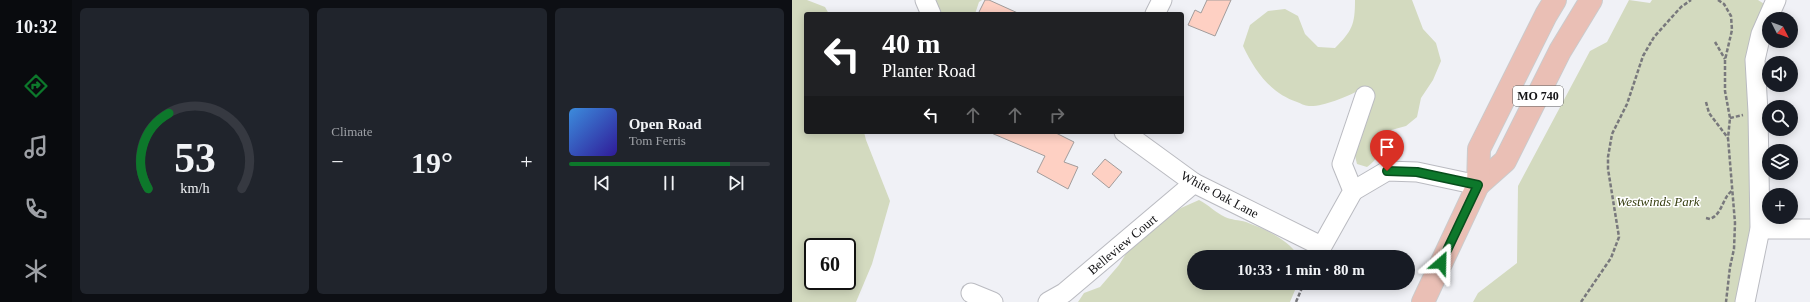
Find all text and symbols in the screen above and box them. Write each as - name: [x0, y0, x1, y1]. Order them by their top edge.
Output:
- north arrow: [1762, 12, 1798, 48]
- map controls: [1762, 12, 1798, 224]
- text: 10:32: [15, 17, 57, 37]
- icon: left: [816, 28, 868, 80]
- text: 40 m: [882, 28, 940, 59]
- button: sound: [1762, 56, 1798, 92]
- text: Planter Road: [882, 61, 975, 81]
- icon: directions: [22, 72, 50, 100]
- road number: MO 740: [1513, 86, 1563, 106]
- button: search: [1762, 100, 1798, 136]
- icon: left: [920, 104, 942, 126]
- icon: ahead: [962, 104, 984, 126]
- icon: ahead: [1004, 104, 1026, 126]
- icon: right: [1046, 104, 1068, 126]
- text: Open Road: [629, 116, 702, 132]
- text: Climate: [331, 124, 373, 139]
- pin: [1370, 130, 1404, 171]
- icon: music: [22, 133, 50, 161]
- text: Tom Ferris: [629, 133, 686, 148]
- text: 53: [174, 135, 215, 181]
- icon: arrive: [1376, 136, 1398, 158]
- button: layers: [1762, 144, 1798, 180]
- text: 19°: [411, 146, 453, 179]
- text: −: [331, 149, 344, 174]
- text: +: [520, 149, 533, 174]
- street label: White Oak Lane: [1178, 168, 1261, 221]
- icon: previous: [591, 172, 613, 194]
- icon: pause: [658, 172, 680, 194]
- icon: next: [725, 172, 747, 194]
- text: km/h: [180, 180, 209, 196]
- button: +: [1762, 188, 1798, 224]
- park label: Westwinds Park: [1617, 194, 1700, 209]
- icon: phone: [22, 195, 50, 223]
- street label: Belleview Court: [1085, 211, 1160, 278]
- speed limit sign: 60: [804, 238, 856, 290]
- position arrow: [1420, 242, 1462, 284]
- icon: climate: [22, 257, 50, 285]
- text: 10:33 · 1 min · 80 m: [1237, 262, 1365, 278]

